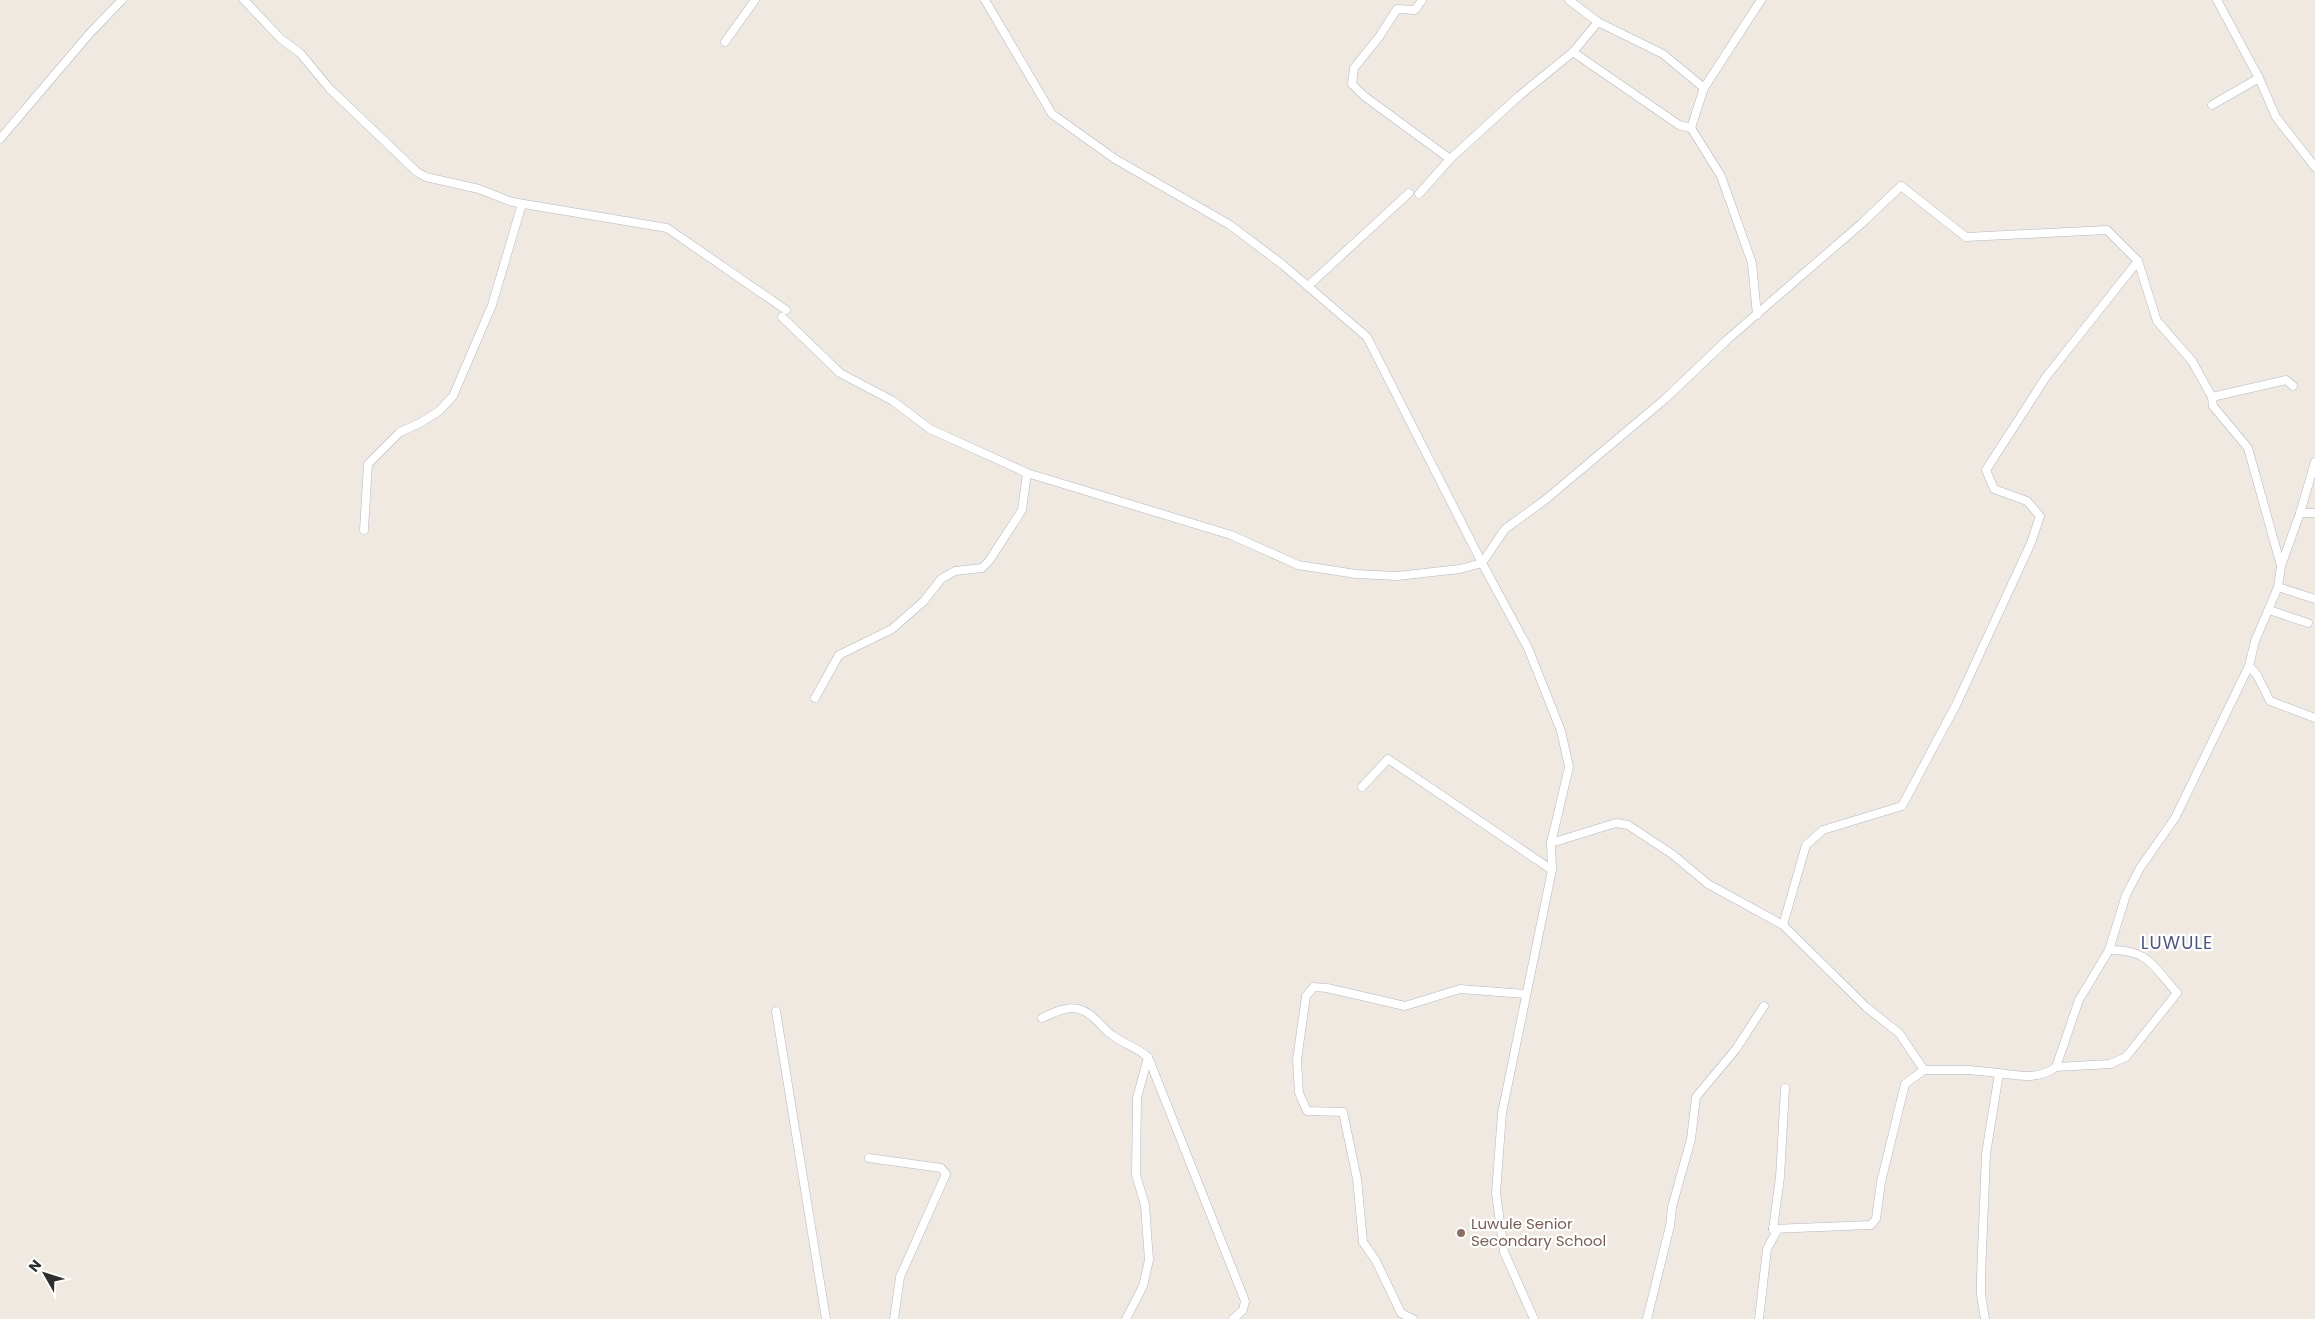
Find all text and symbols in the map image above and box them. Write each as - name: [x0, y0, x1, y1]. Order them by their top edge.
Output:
- district label: LUWULE: [2141, 930, 2213, 955]
- place label: Luwule Senior Secondary School: [1471, 1213, 1606, 1251]
- marker: Luwule Senior Secondary School: [1455, 1227, 1467, 1239]
- north arrow: [20, 1249, 70, 1299]
- text: N: [24, 1255, 46, 1276]

